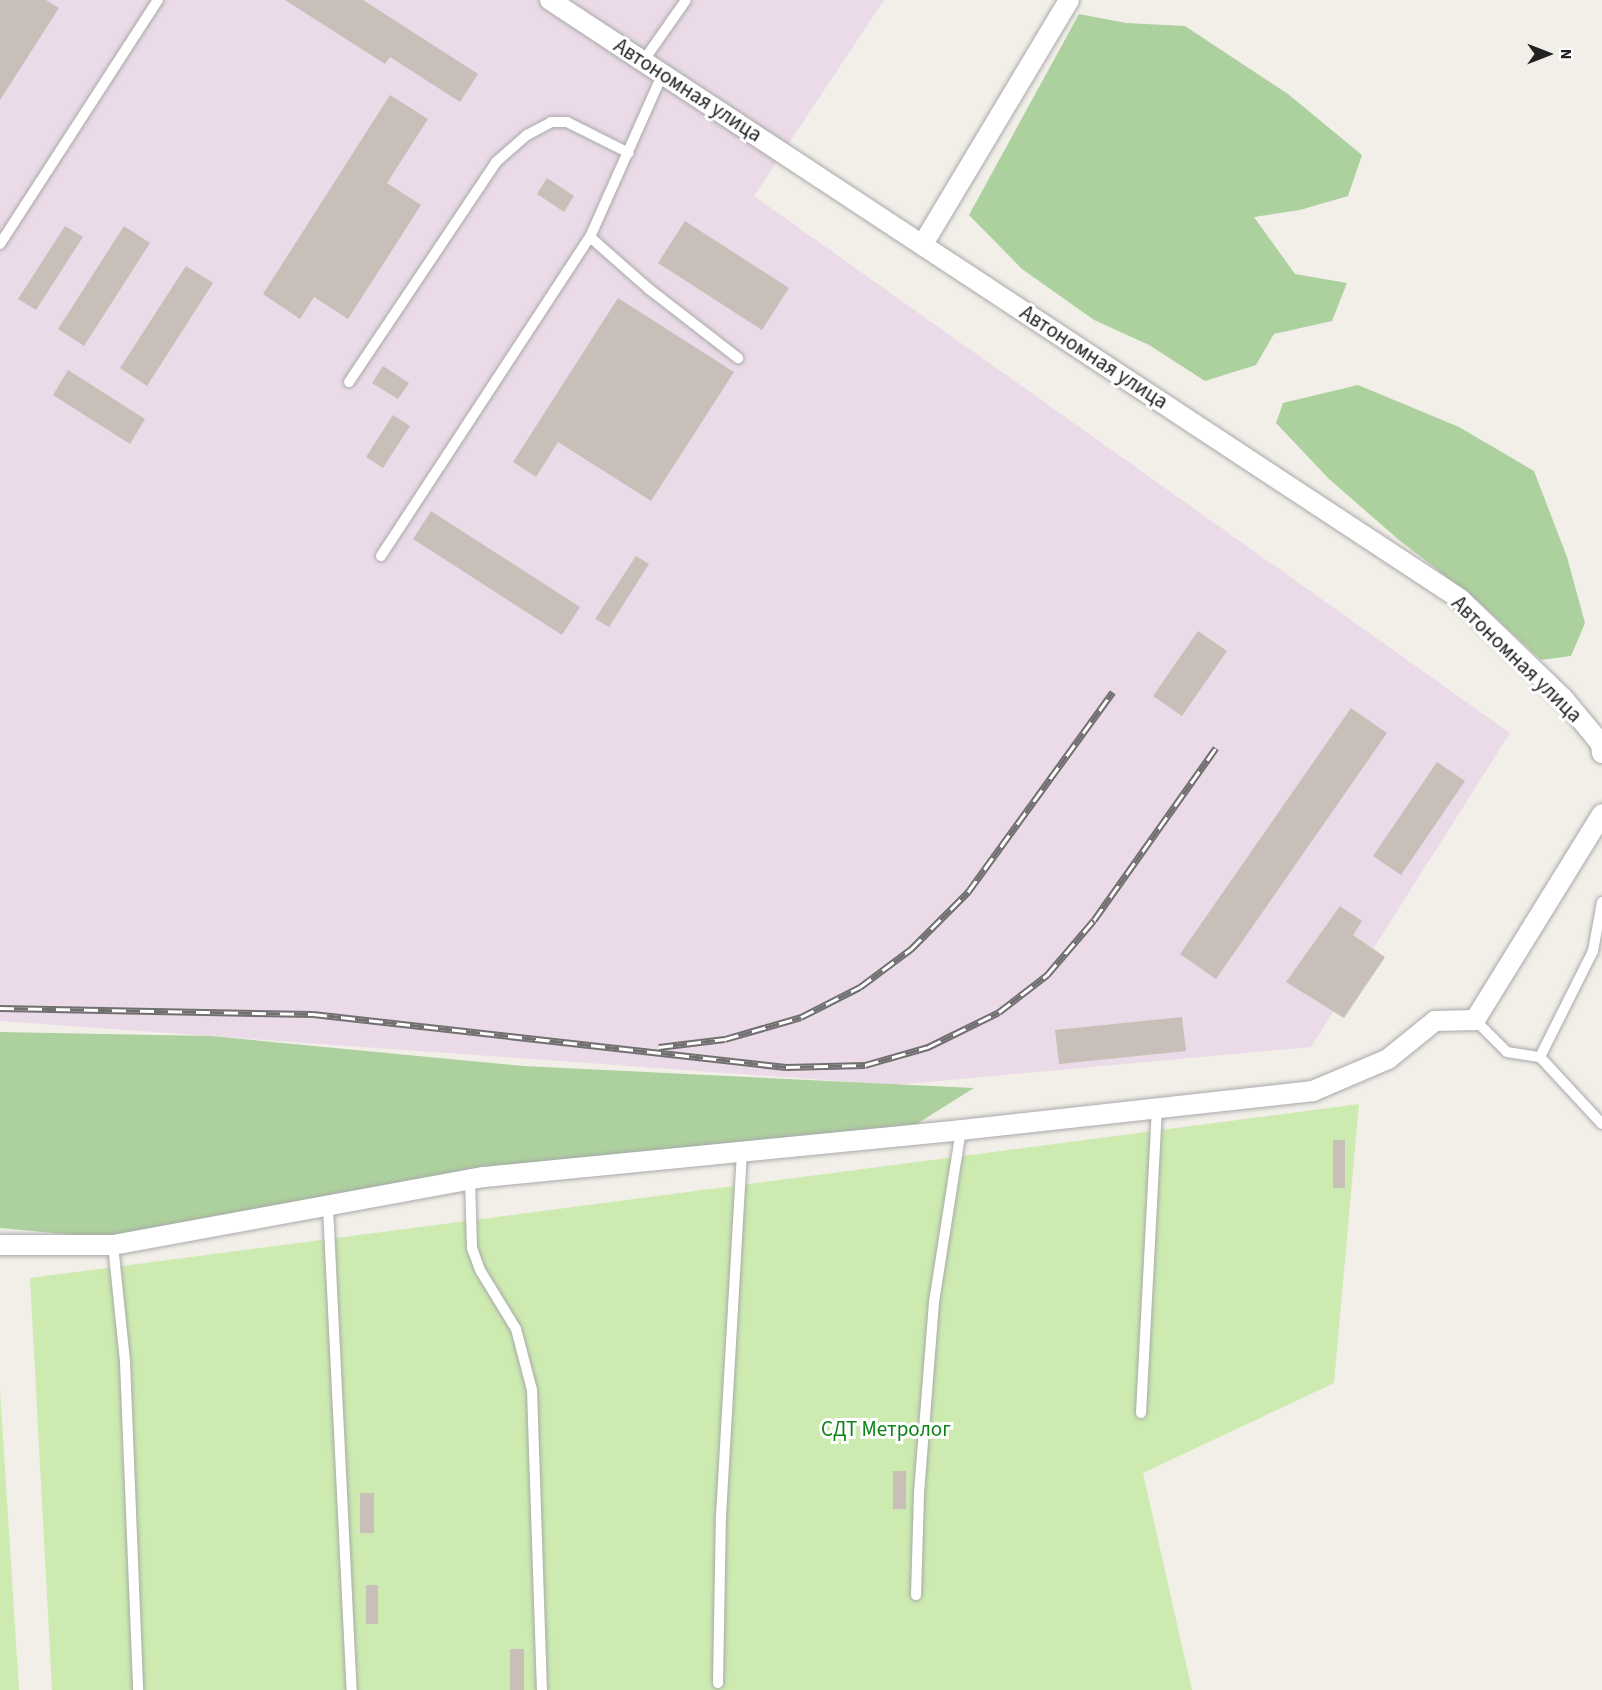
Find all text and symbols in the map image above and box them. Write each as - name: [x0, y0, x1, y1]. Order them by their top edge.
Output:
- north arrow: [1518, 24, 1578, 84]
- street label: Автономная улица: [609, 33, 767, 147]
- text: N: [1555, 49, 1577, 59]
- street label: Автономная улица: [1015, 300, 1173, 414]
- street label: Автономная улица: [1447, 590, 1587, 728]
- park label: СДТ Метролог: [821, 1416, 951, 1442]

